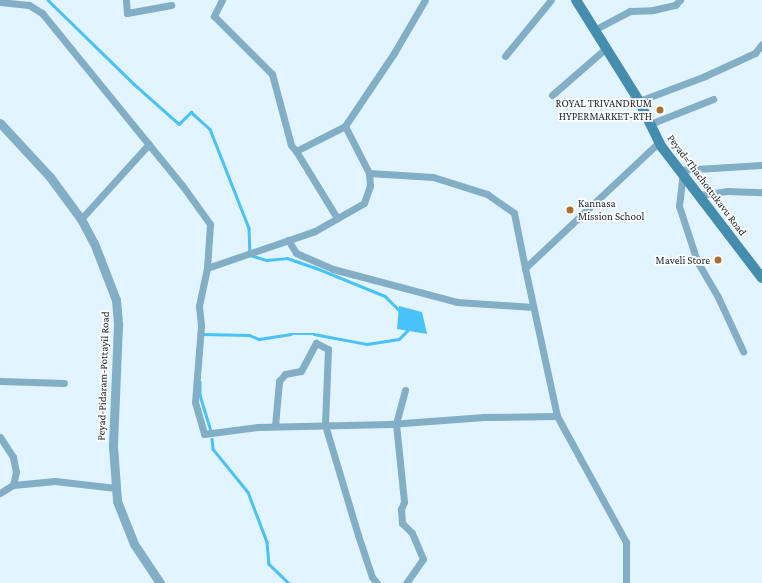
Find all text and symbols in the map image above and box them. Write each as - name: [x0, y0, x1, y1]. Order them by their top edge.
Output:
- place label: ROYAL TRIVANDRUM HYPERMARKET-RTH: [556, 97, 652, 123]
- marker: ROYAL TRIVANDRUM HYPERMARKET-RTH: [655, 105, 665, 115]
- street label: Peyad=Thachottukavu Road: [665, 132, 749, 238]
- place label: Kannasa Mission School: [578, 197, 644, 223]
- marker: Kannasa Mission School: [565, 205, 575, 215]
- place label: Maveli Store: [656, 253, 710, 267]
- marker: Maveli Store: [713, 255, 723, 265]
- street label: Peyad-Pidaram-Pottayil Road: [94, 311, 112, 441]

